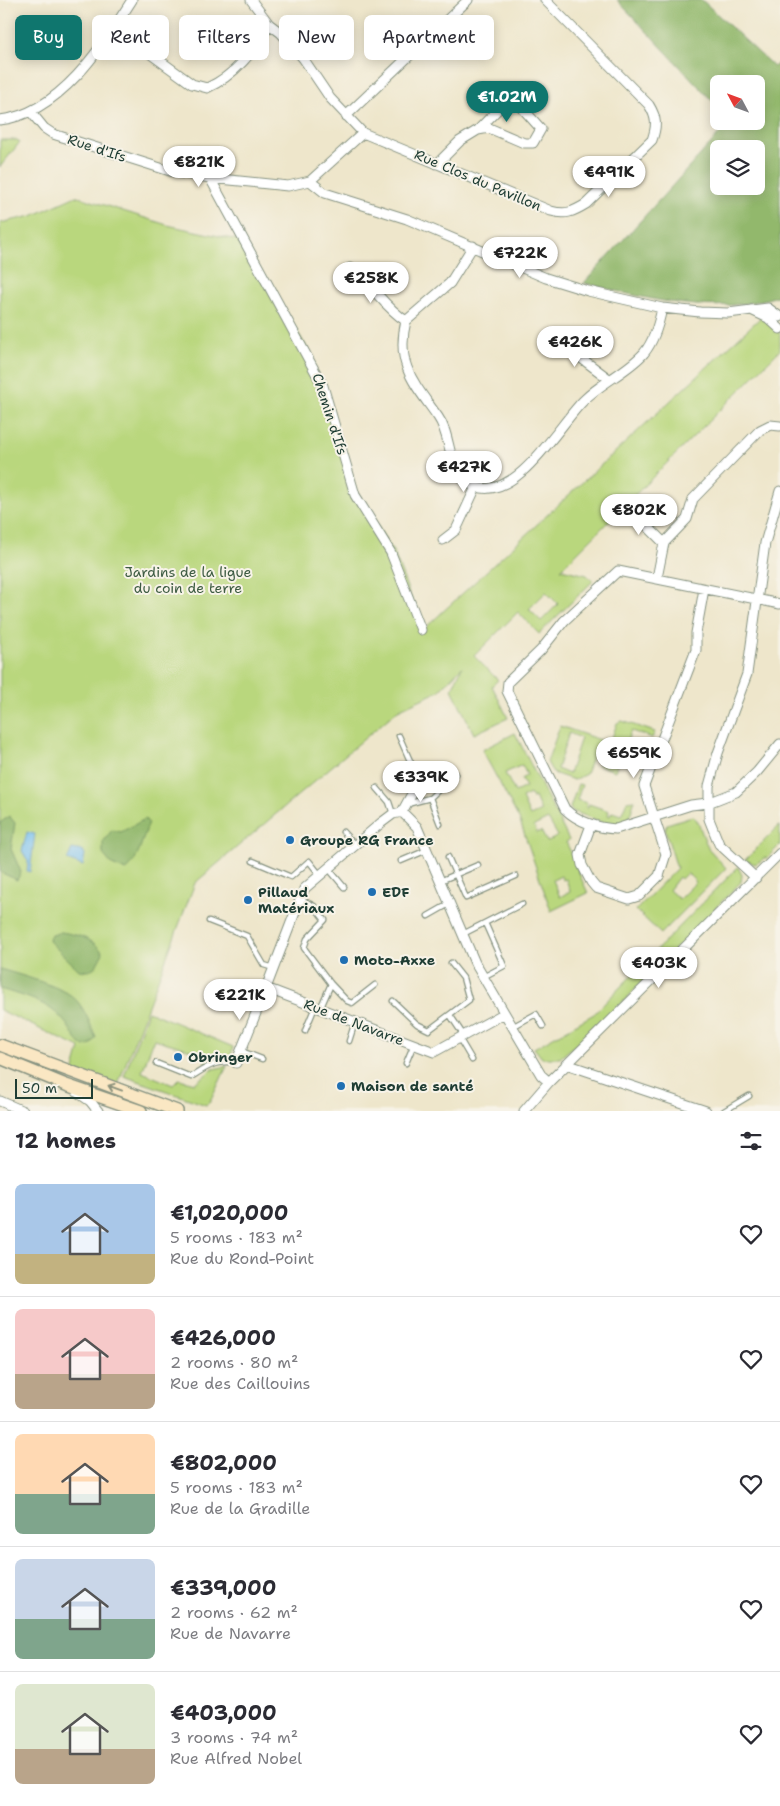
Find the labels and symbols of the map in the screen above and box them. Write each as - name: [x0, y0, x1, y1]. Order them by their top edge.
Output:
- north arrow: [710, 75, 765, 130]
- pin: €1.02M: [466, 80, 548, 123]
- street label: Rue d'Ifs: [65, 130, 129, 166]
- street label: Rue Clos du Pavillon: [412, 145, 545, 215]
- pin: €821K: [164, 146, 234, 188]
- pin: €491K: [574, 156, 644, 198]
- pin: €722K: [485, 236, 555, 279]
- pin: €258K: [336, 262, 406, 304]
- pin: €426K: [540, 326, 610, 368]
- street label: Chemin d'Ifs: [308, 371, 352, 457]
- pin: €427K: [429, 450, 499, 493]
- pin: €802K: [604, 494, 674, 536]
- park label: Jardins de la ligue du coin de terre: [125, 563, 252, 597]
- pin: €659K: [599, 736, 669, 779]
- pin: €339K: [386, 760, 456, 803]
- place label: Groupe RG France: [300, 831, 434, 849]
- marker: Groupe RG France: [284, 834, 296, 846]
- place label: Pillaud Matériaux: [258, 883, 334, 917]
- place label: EDF: [382, 883, 409, 901]
- marker: EDF: [366, 886, 378, 898]
- marker: Pillaud Matériaux: [242, 894, 254, 906]
- pin: €403K: [624, 946, 694, 989]
- place label: Moto-Axxe: [354, 951, 435, 969]
- marker: Moto-Axxe: [338, 954, 350, 966]
- pin: €221K: [205, 978, 275, 1021]
- street label: Rue de Navarre: [301, 995, 407, 1049]
- place label: Obringer: [188, 1048, 253, 1066]
- marker: Obringer: [172, 1051, 184, 1063]
- scale bar: [15, 1076, 92, 1099]
- place label: Maison de santé: [351, 1077, 474, 1095]
- marker: Maison de santé: [335, 1080, 347, 1092]
- one-way arrow: [108, 1083, 123, 1092]

